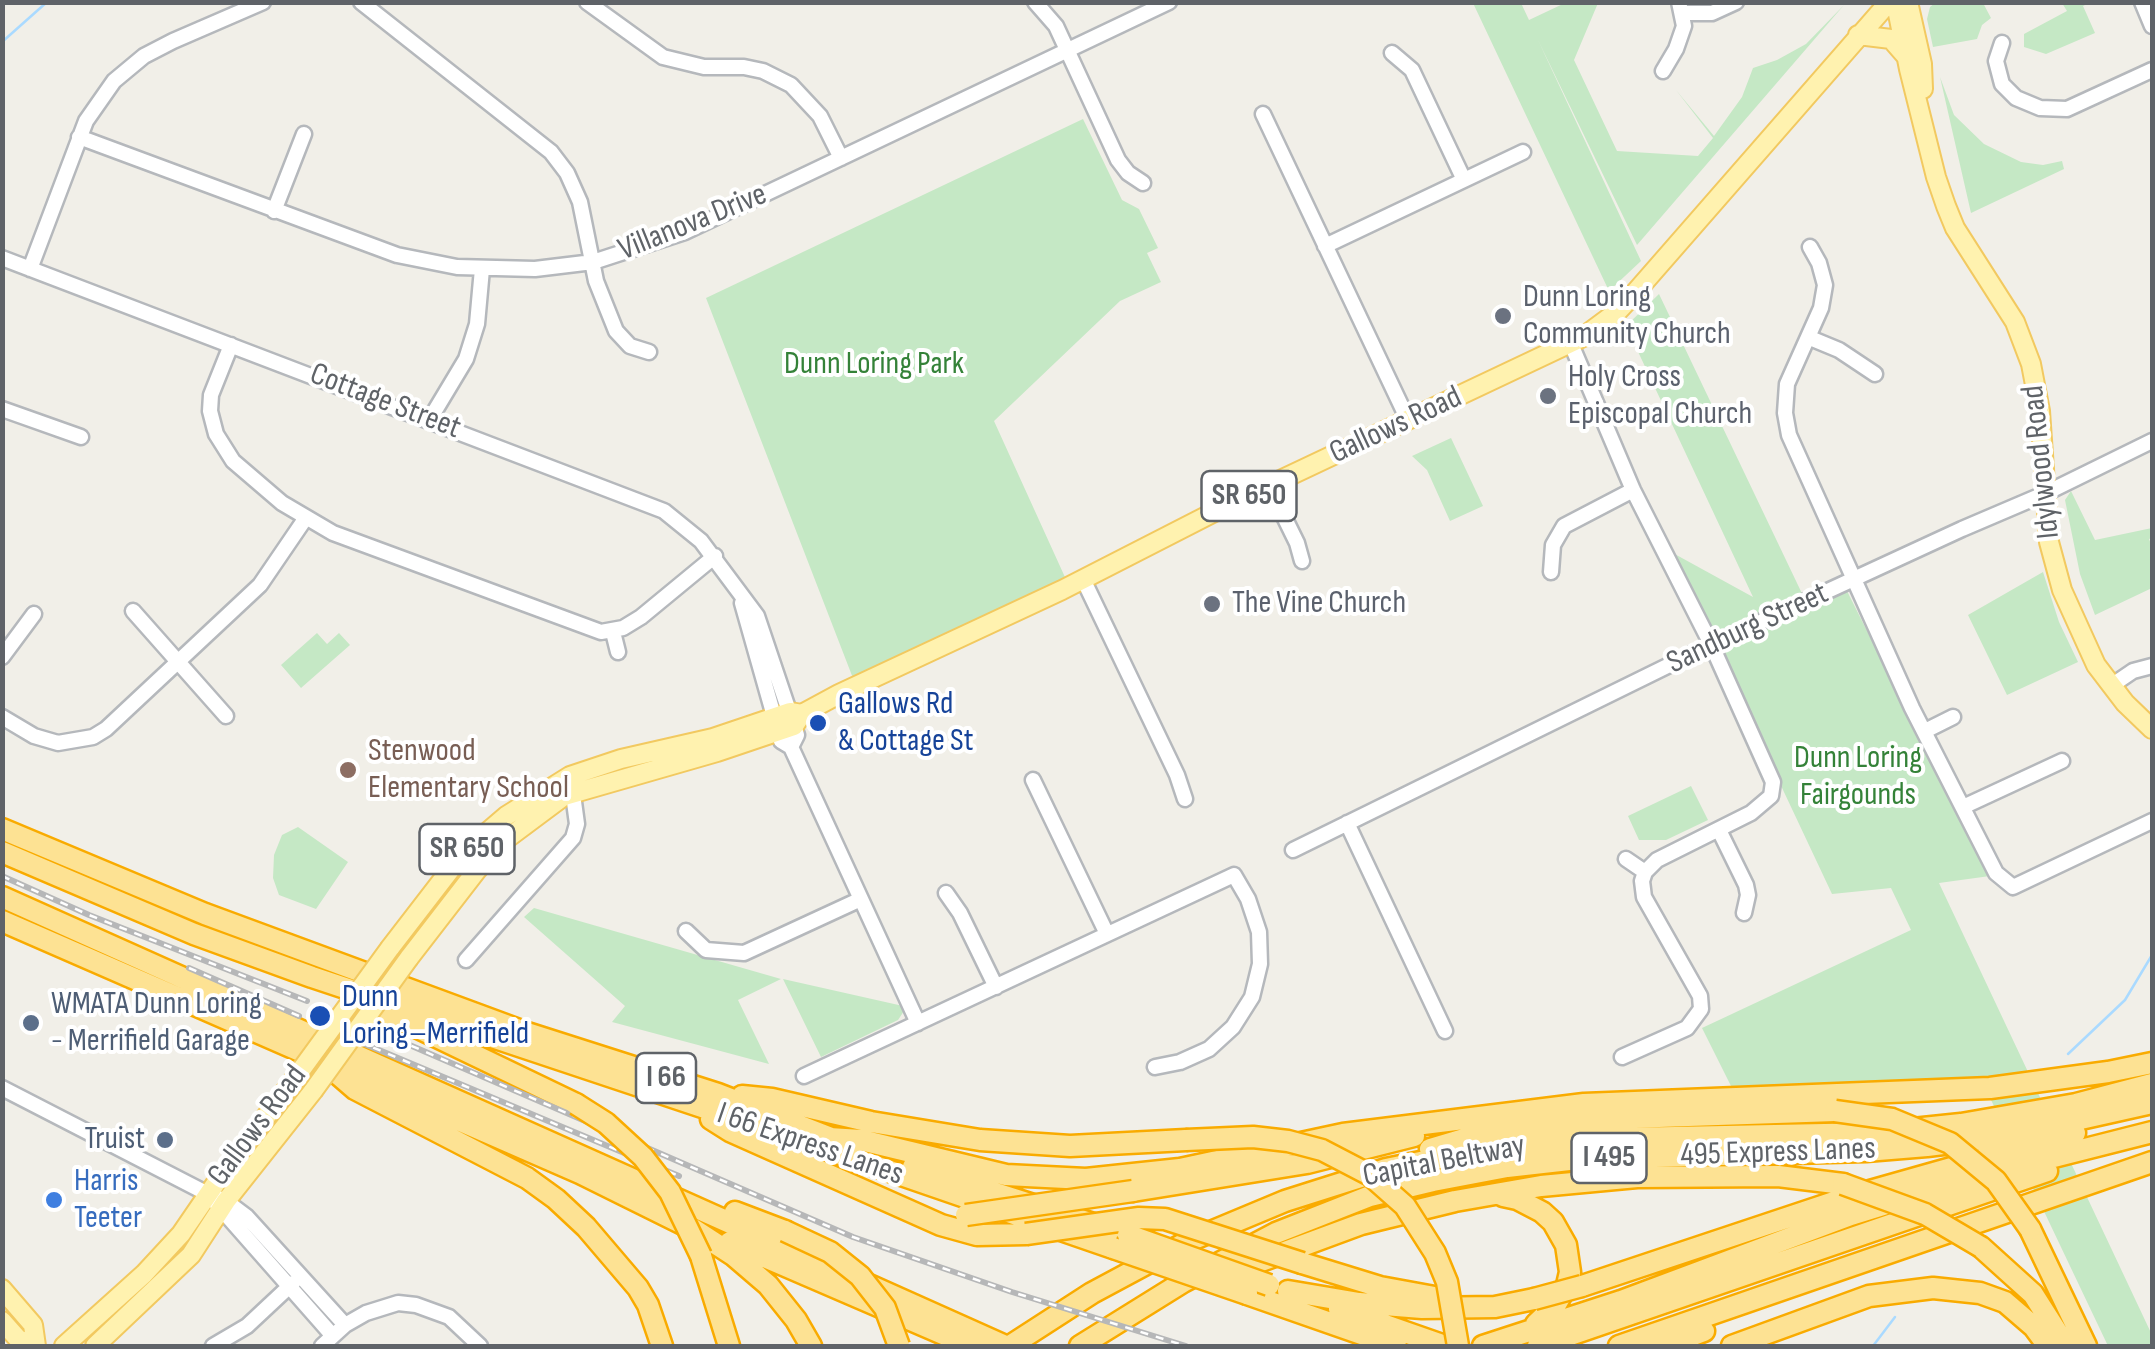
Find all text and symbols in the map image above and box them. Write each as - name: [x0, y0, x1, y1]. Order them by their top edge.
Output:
- street label: Villanova Drive: [613, 176, 773, 270]
- place label: Dunn Loring Community Church: [1523, 279, 1731, 354]
- marker: Dunn Loring Community Church: [1492, 305, 1514, 327]
- park label: Dunn Loring Park: [784, 346, 964, 384]
- street label: Cottage Street: [304, 356, 466, 448]
- place label: Holy Cross Episcopal Church: [1568, 359, 1752, 434]
- street label: Gallows Road: [1324, 379, 1468, 473]
- street label: Idylwood Road: [2015, 383, 2069, 541]
- marker: Holy Cross Episcopal Church: [1537, 385, 1559, 407]
- road number: SR 650: [1202, 471, 1296, 521]
- street label: Sandburg Street: [1661, 575, 1835, 683]
- place label: The Vine Church: [1232, 585, 1406, 623]
- marker: The Vine Church: [1201, 593, 1223, 615]
- place label: Gallows Rd & Cottage St: [838, 686, 973, 761]
- marker: Gallows Rd & Cottage St: [807, 712, 829, 734]
- place label: Stenwood Elementary School: [368, 733, 569, 808]
- park label: Dunn Loring Fairgounds: [1794, 740, 1922, 815]
- marker: Stenwood Elementary School: [337, 759, 359, 781]
- road number: SR 650: [420, 824, 514, 874]
- place label: Dunn Loring–Merrifield: [342, 979, 529, 1054]
- place label: WMATA Dunn Loring - Merrifield Garage: [51, 986, 262, 1061]
- marker: Dunn Loring–Merrifield: [307, 1003, 333, 1029]
- marker: WMATA Dunn Loring - Merrifield Garage: [20, 1012, 42, 1034]
- road number: I 66: [636, 1053, 696, 1103]
- street label: Gallows Road: [200, 1058, 316, 1194]
- street label: I 66 Express Lanes: [712, 1095, 908, 1195]
- place label: Truist: [85, 1121, 145, 1159]
- street label: Capital Beltway: [1360, 1127, 1528, 1197]
- marker: Truist: [154, 1129, 176, 1151]
- street label: 495 Express Lanes: [1680, 1130, 1876, 1176]
- road number: I 495: [1572, 1133, 1646, 1183]
- place label: Harris Teeter: [74, 1163, 142, 1238]
- marker: Harris Teeter: [43, 1189, 65, 1211]

